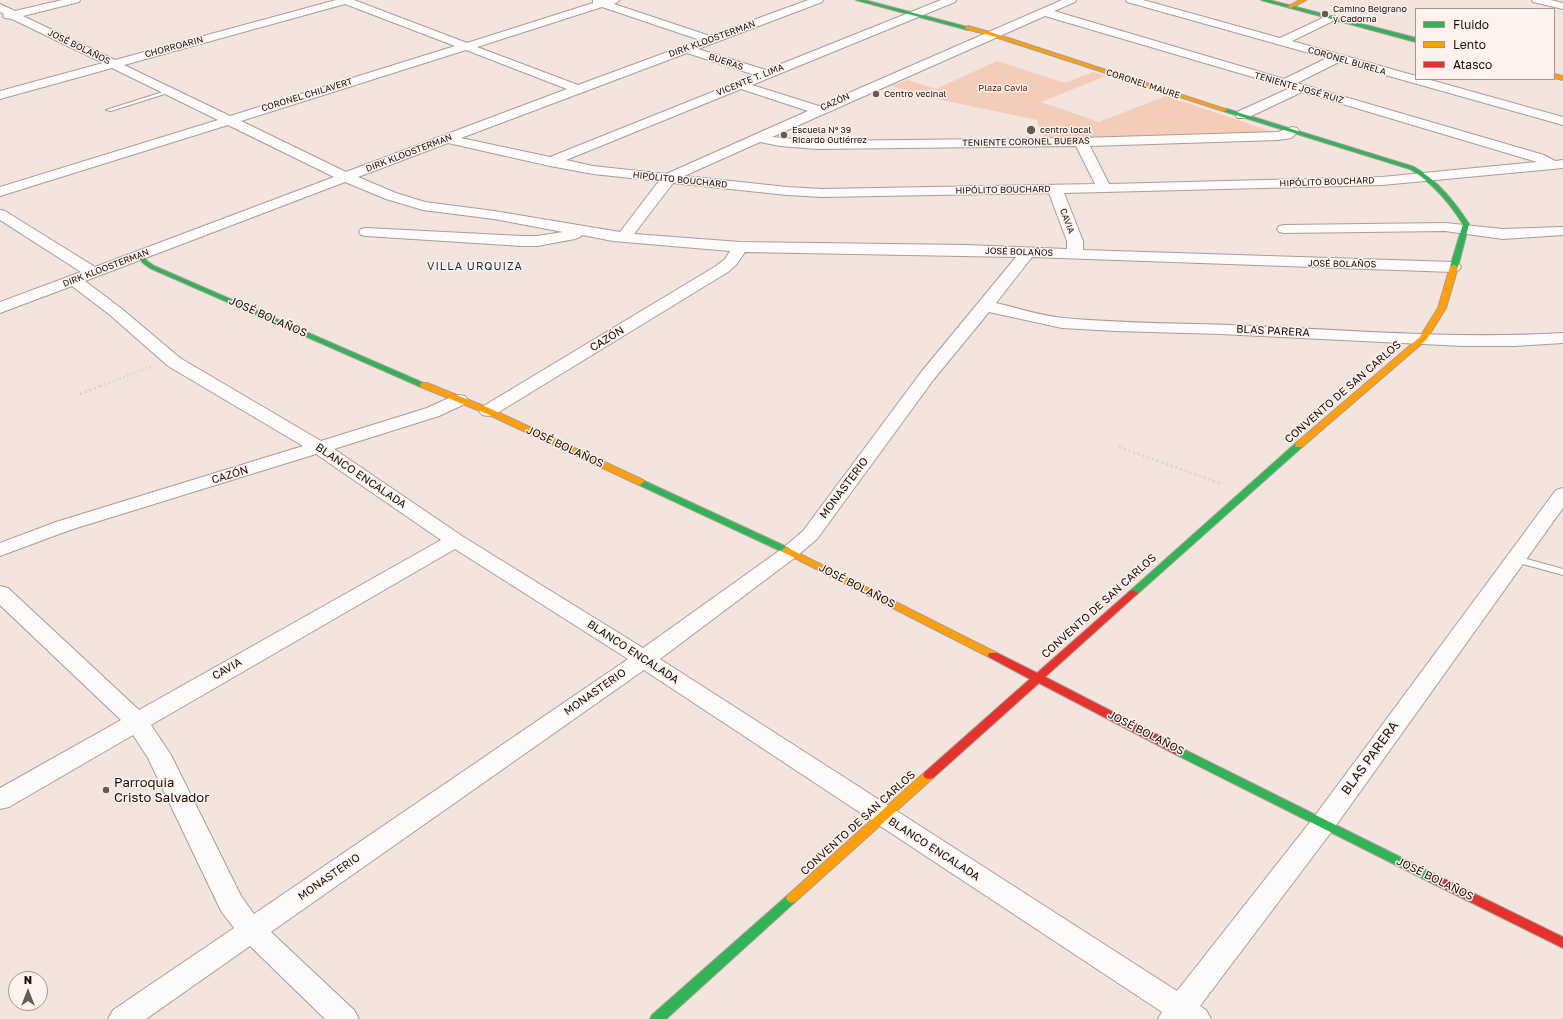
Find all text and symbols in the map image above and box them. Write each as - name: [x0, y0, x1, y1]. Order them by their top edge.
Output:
- place label: Camino Belgrano y Cadorna: [1333, 4, 1407, 25]
- legend: [1415, 8, 1555, 80]
- marker: Camino Belgrano y Cadorna: [1320, 9, 1330, 19]
- text: Fluido: [1453, 17, 1489, 32]
- street label: DIRK KLOOSTERMAN: [667, 18, 757, 60]
- street label: JOSÉ BOLAÑOS: [46, 27, 112, 67]
- street label: CHORROARIN: [144, 34, 204, 60]
- text: Lento: [1453, 37, 1486, 52]
- street label: CORONEL BURELA: [1307, 45, 1387, 77]
- street label: BUERAS: [707, 51, 745, 73]
- text: Atasco: [1453, 57, 1492, 72]
- street label: VICENTE T. LIMA: [715, 62, 785, 98]
- street label: CORONEL MAURE: [1105, 67, 1181, 101]
- street label: TENIENTE JOSÉ RUIZ: [1253, 70, 1345, 106]
- street label: CORONEL CHILAVERT: [260, 76, 354, 114]
- park label: Plaza Cavia: [978, 83, 1028, 93]
- marker: Centro vecinal: [871, 89, 881, 99]
- place label: Centro vecinal: [884, 89, 946, 99]
- street label: CAZÓN: [819, 91, 851, 113]
- marker: centro local: [1025, 124, 1037, 136]
- place label: Escuela Nº 39 Ricardo Gutiérrez: [792, 125, 867, 146]
- place label: centro local: [1040, 125, 1091, 135]
- marker: Escuela Nº 39 Ricardo Gutiérrez: [779, 130, 789, 140]
- street label: DIRK KLOOSTERMAN: [364, 132, 454, 174]
- street label: TENIENTE CORONEL BUERAS: [962, 135, 1090, 149]
- street label: HIPÓLITO BOUCHARD: [632, 170, 728, 190]
- street label: HIPÓLITO BOUCHARD: [1279, 175, 1375, 189]
- street label: HIPÓLITO BOUCHARD: [955, 184, 1051, 196]
- street label: CAVIA: [1057, 207, 1077, 235]
- street label: JOSÉ BOLAÑOS: [985, 245, 1053, 259]
- street label: DIRK KLOOSTERMAN: [61, 247, 151, 289]
- street label: JOSÉ BOLAÑOS: [1308, 258, 1376, 270]
- district label: VILLA URQUIZA: [427, 260, 523, 274]
- street label: JOSÉ BOLAÑOS: [227, 294, 309, 340]
- street label: BLAS PARERA: [1236, 322, 1310, 340]
- street label: CAZÓN: [587, 324, 627, 354]
- street label: CONVENTO DE SAN CARLOS: [1282, 338, 1404, 446]
- street label: JOSÉ BOLAÑOS: [524, 423, 606, 471]
- street label: BLANCO ENCALADA: [313, 441, 409, 511]
- street label: MONASTERIO: [817, 455, 871, 521]
- street label: CAZÓN: [210, 463, 250, 487]
- street label: CONVENTO DE SAN CARLOS: [1039, 551, 1159, 661]
- street label: JOSÉ BOLAÑOS: [817, 561, 897, 611]
- street label: BLANCO ENCALADA: [585, 617, 681, 687]
- street label: CAVIA: [210, 655, 244, 683]
- street label: MONASTERIO: [561, 666, 629, 718]
- street label: JOSÉ BOLAÑOS: [1106, 708, 1186, 758]
- street label: BLAS PARERA: [1338, 718, 1402, 798]
- street label: CONVENTO DE SAN CARLOS: [798, 768, 918, 878]
- place label: Parroquia Cristo Salvador: [114, 775, 209, 806]
- marker: Parroquia Cristo Salvador: [101, 785, 111, 795]
- street label: BLANCO ENCALADA: [886, 814, 982, 884]
- street label: MONASTERIO: [295, 851, 363, 903]
- street label: JOSÉ BOLAÑOS: [1394, 855, 1476, 903]
- north arrow: [8, 971, 48, 1011]
- text: N: [24, 973, 32, 986]

